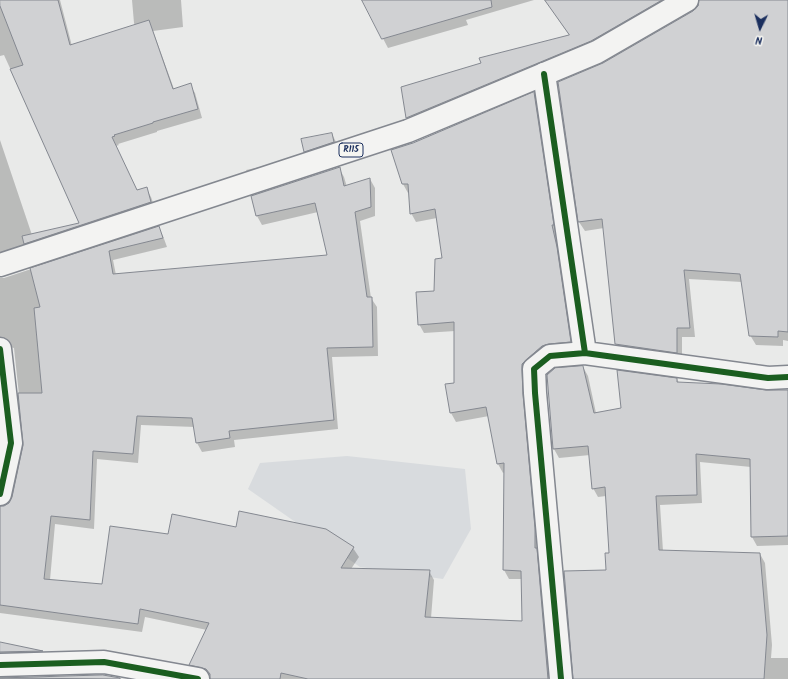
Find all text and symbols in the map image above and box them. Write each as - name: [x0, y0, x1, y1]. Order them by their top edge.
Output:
- north arrow: [740, 8, 780, 48]
- text: N: [755, 31, 763, 49]
- road number: R115: [339, 143, 363, 157]

